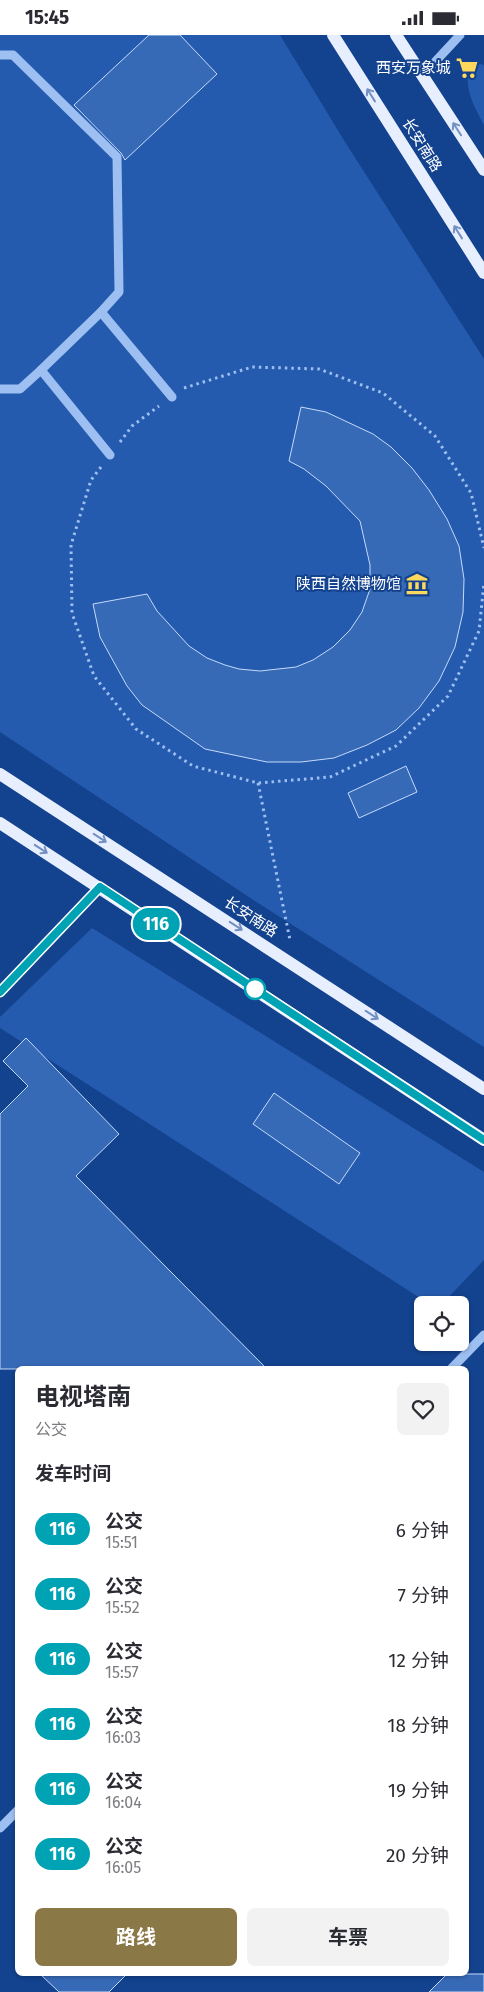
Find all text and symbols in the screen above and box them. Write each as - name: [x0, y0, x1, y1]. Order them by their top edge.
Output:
- text: 15:45: [25, 6, 69, 29]
- supermarket icon: 西安万象城: [454, 55, 480, 81]
- place label: 西安万象城: [376, 59, 451, 77]
- one-way arrow: [366, 88, 376, 102]
- street label: 长安南路: [398, 115, 446, 175]
- one-way arrow: [452, 122, 462, 136]
- one-way arrow: [453, 225, 463, 239]
- museum icon: 陕西自然博物馆: [404, 571, 430, 597]
- place label: 陕西自然博物馆: [296, 575, 401, 593]
- one-way arrow: [93, 833, 107, 843]
- one-way arrow: [34, 844, 48, 854]
- street label: 长安南路: [221, 893, 281, 941]
- line badge: 116: [127, 908, 185, 940]
- text: 116: [143, 913, 169, 935]
- one-way arrow: [229, 921, 243, 932]
- unlabelled marker: [244, 978, 266, 1000]
- one-way arrow: [365, 1010, 379, 1020]
- map controls: [414, 1296, 469, 1351]
- button: locate: [414, 1296, 469, 1351]
- text: 电视塔南: [35, 1383, 131, 1411]
- button: heart: [397, 1383, 449, 1435]
- text: 公交: [35, 1420, 67, 1439]
- text: 发车时间: [35, 1462, 111, 1485]
- text: 公交: [105, 1510, 143, 1533]
- text: 116: [49, 1518, 76, 1540]
- text: 6 分钟: [396, 1519, 449, 1542]
- text: 15:51: [105, 1533, 138, 1552]
- text: 公交: [105, 1575, 143, 1598]
- text: 116: [49, 1583, 76, 1605]
- text: 7 分钟: [398, 1584, 449, 1607]
- text: 15:52: [105, 1598, 140, 1617]
- text: 公交: [105, 1640, 143, 1663]
- text: 116: [49, 1648, 76, 1670]
- text: 12 分钟: [388, 1649, 449, 1672]
- text: 15:57: [105, 1663, 139, 1682]
- text: 公交: [105, 1705, 143, 1728]
- text: 116: [49, 1713, 76, 1735]
- text: 18 分钟: [387, 1714, 449, 1737]
- text: 16:03: [105, 1728, 141, 1747]
- text: 公交: [105, 1770, 143, 1793]
- text: 116: [49, 1778, 76, 1800]
- text: 19 分钟: [388, 1779, 449, 1802]
- text: 16:04: [105, 1793, 142, 1812]
- text: 公交: [105, 1835, 143, 1858]
- text: 116: [49, 1843, 76, 1865]
- text: 20 分钟: [386, 1844, 449, 1867]
- text: 16:05: [105, 1858, 141, 1877]
- button: 路线: [35, 1908, 237, 1966]
- button: 车票: [247, 1908, 449, 1966]

